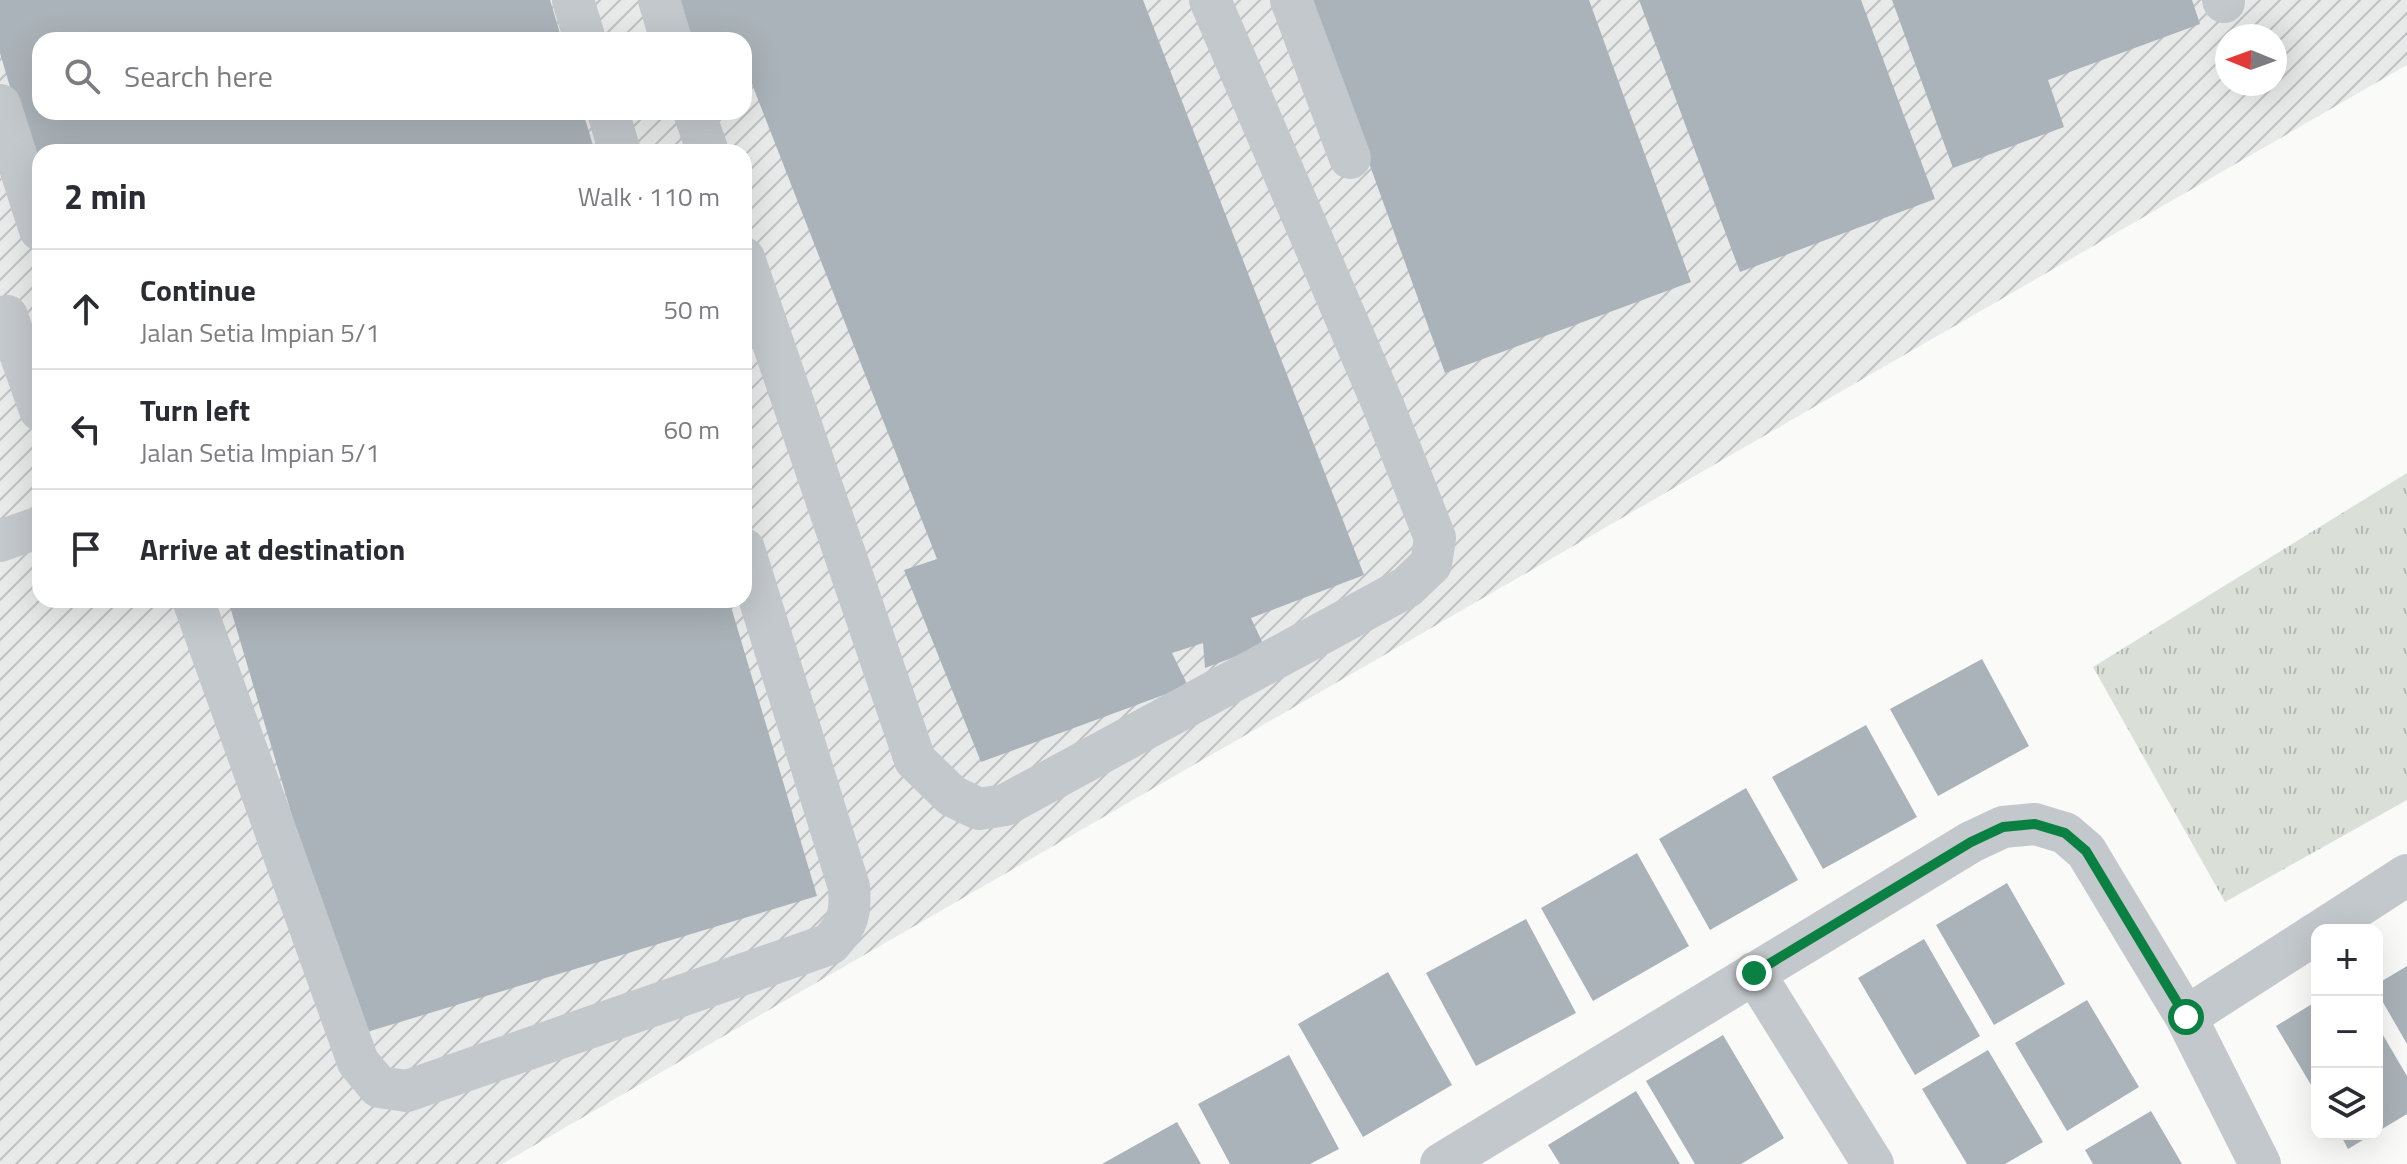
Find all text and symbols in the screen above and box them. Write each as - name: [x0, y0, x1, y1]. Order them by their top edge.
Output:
- north arrow: [2215, 24, 2287, 96]
- search box: [32, 32, 752, 120]
- text: Search here: [124, 53, 273, 99]
- icon: search: [60, 54, 104, 98]
- text: 2 min: [64, 170, 147, 222]
- text: Walk · 110 m: [578, 177, 720, 216]
- text: Continue: [140, 267, 256, 313]
- icon: ahead: [64, 287, 108, 331]
- text: 50 m: [663, 290, 720, 329]
- text: Jalan Setia Impian 5/1: [140, 313, 380, 352]
- text: Turn left: [140, 387, 250, 433]
- icon: left: [64, 407, 108, 451]
- text: 60 m: [663, 410, 720, 449]
- text: Jalan Setia Impian 5/1: [140, 433, 380, 472]
- text: Arrive at destination: [140, 526, 405, 572]
- icon: arrive: [64, 527, 108, 571]
- map controls: [2311, 924, 2383, 1140]
- button: +: [2311, 924, 2383, 996]
- route end: [1736, 955, 1772, 991]
- button: −: [2311, 996, 2383, 1068]
- route start: [2168, 999, 2204, 1035]
- button: layers: [2311, 1068, 2383, 1140]

